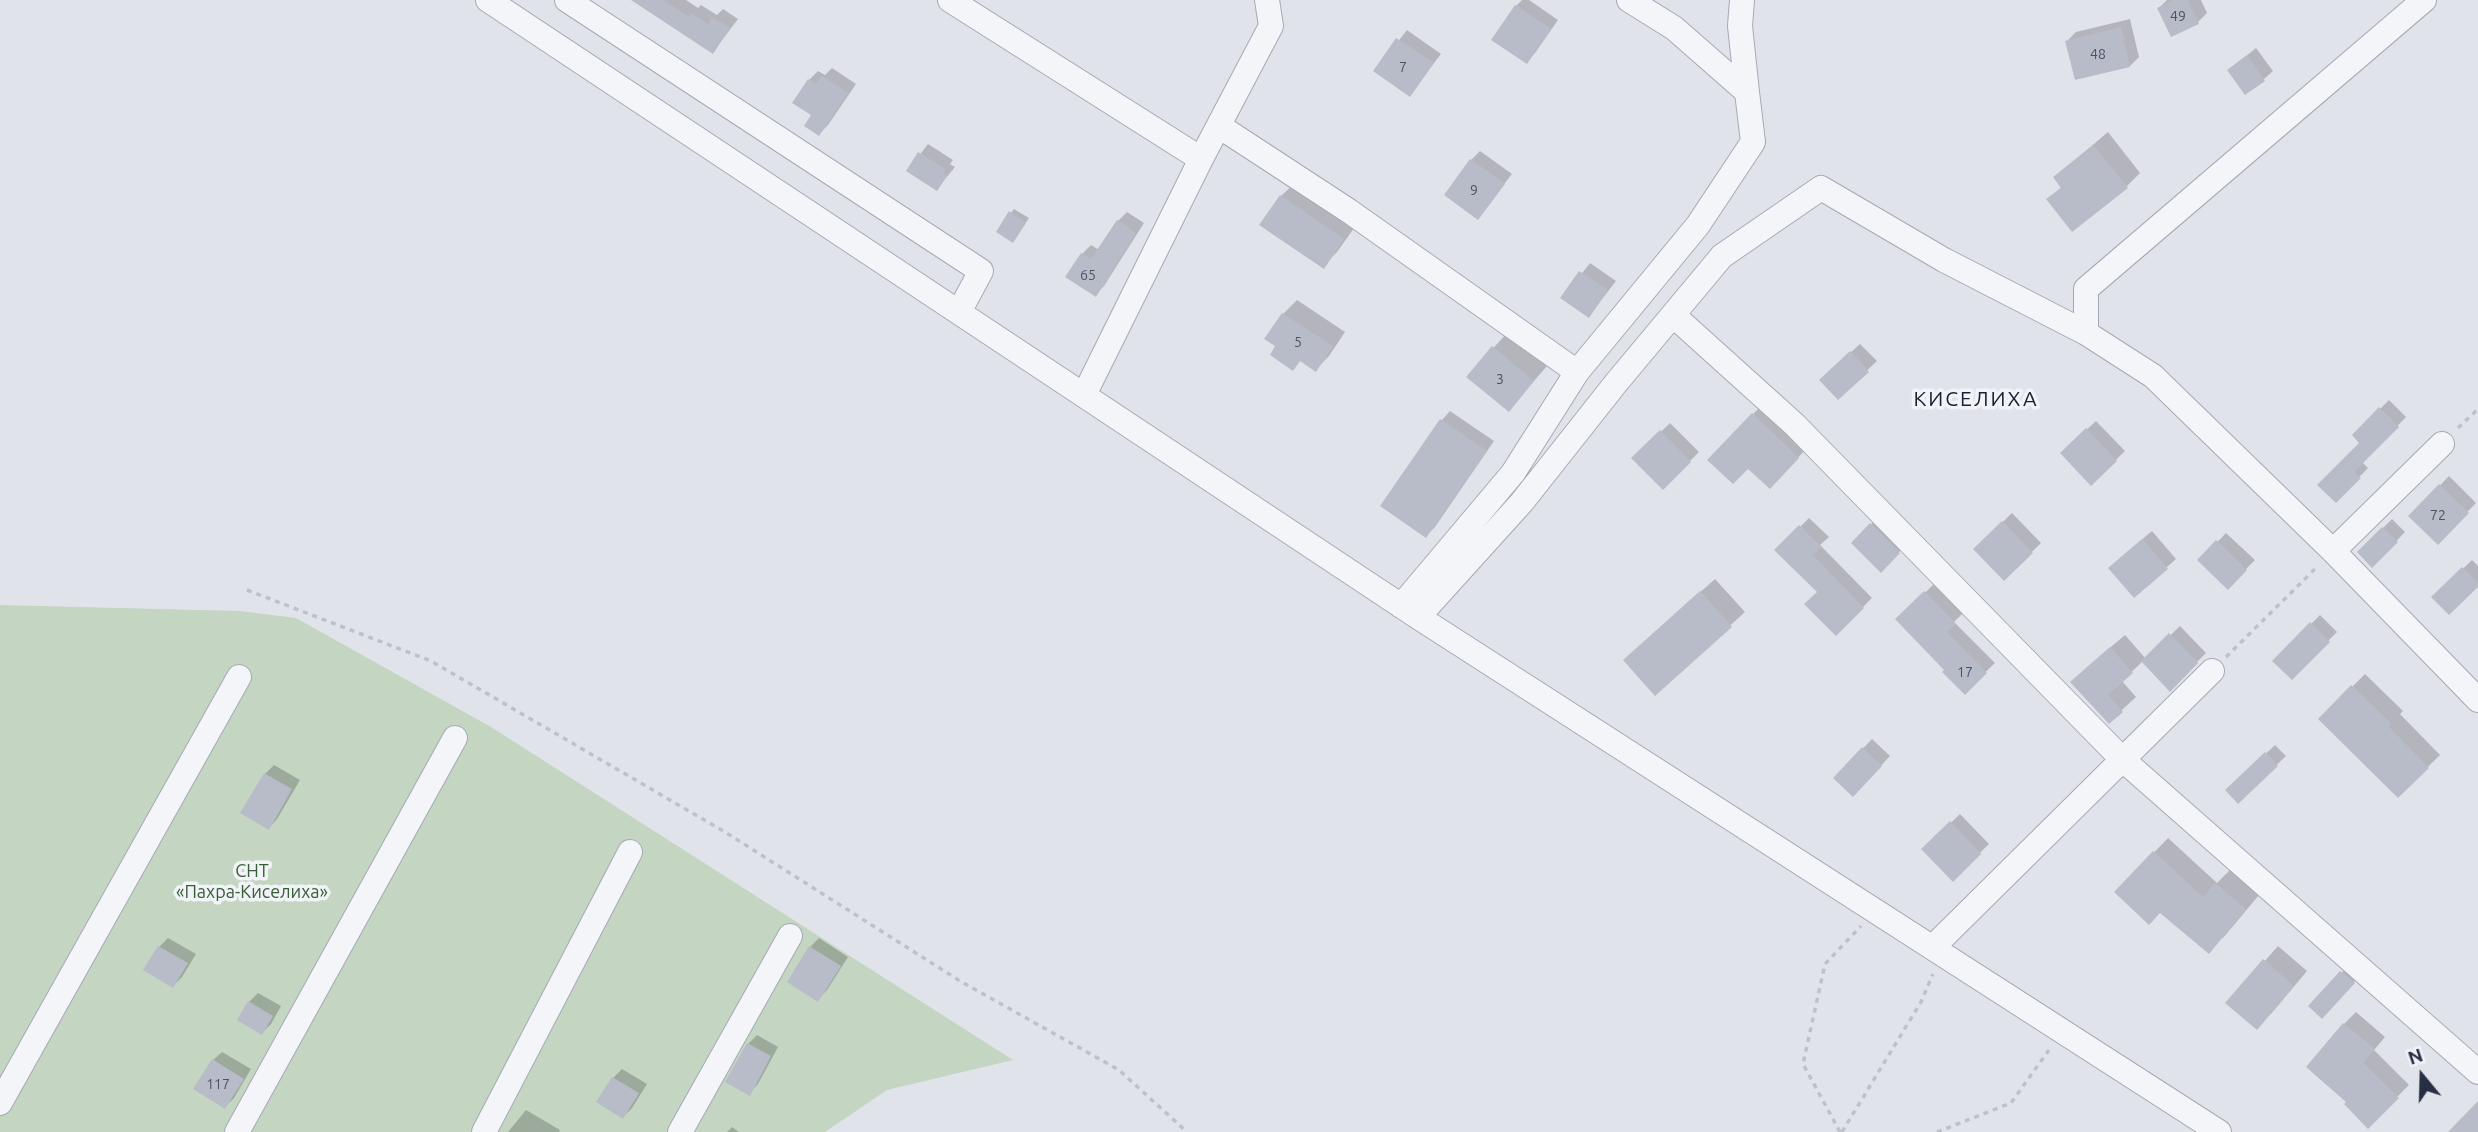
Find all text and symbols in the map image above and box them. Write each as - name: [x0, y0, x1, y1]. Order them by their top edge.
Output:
- house number: 49: [2170, 8, 2186, 24]
- house number: 48: [2090, 46, 2106, 62]
- house number: 7: [1399, 59, 1407, 75]
- house number: 9: [1470, 182, 1478, 198]
- house number: 65: [1080, 267, 1096, 283]
- house number: 5: [1294, 334, 1302, 350]
- house number: 3: [1496, 371, 1504, 387]
- district label: КИСЕЛИХА: [1914, 386, 2038, 412]
- house number: 72: [2430, 507, 2446, 523]
- house number: 17: [1957, 664, 1973, 680]
- park label: СНТ «Пахра-Киселиха»: [176, 860, 328, 903]
- north arrow: [2387, 1041, 2457, 1111]
- text: N: [2405, 1043, 2425, 1069]
- house number: 117: [206, 1076, 230, 1092]

